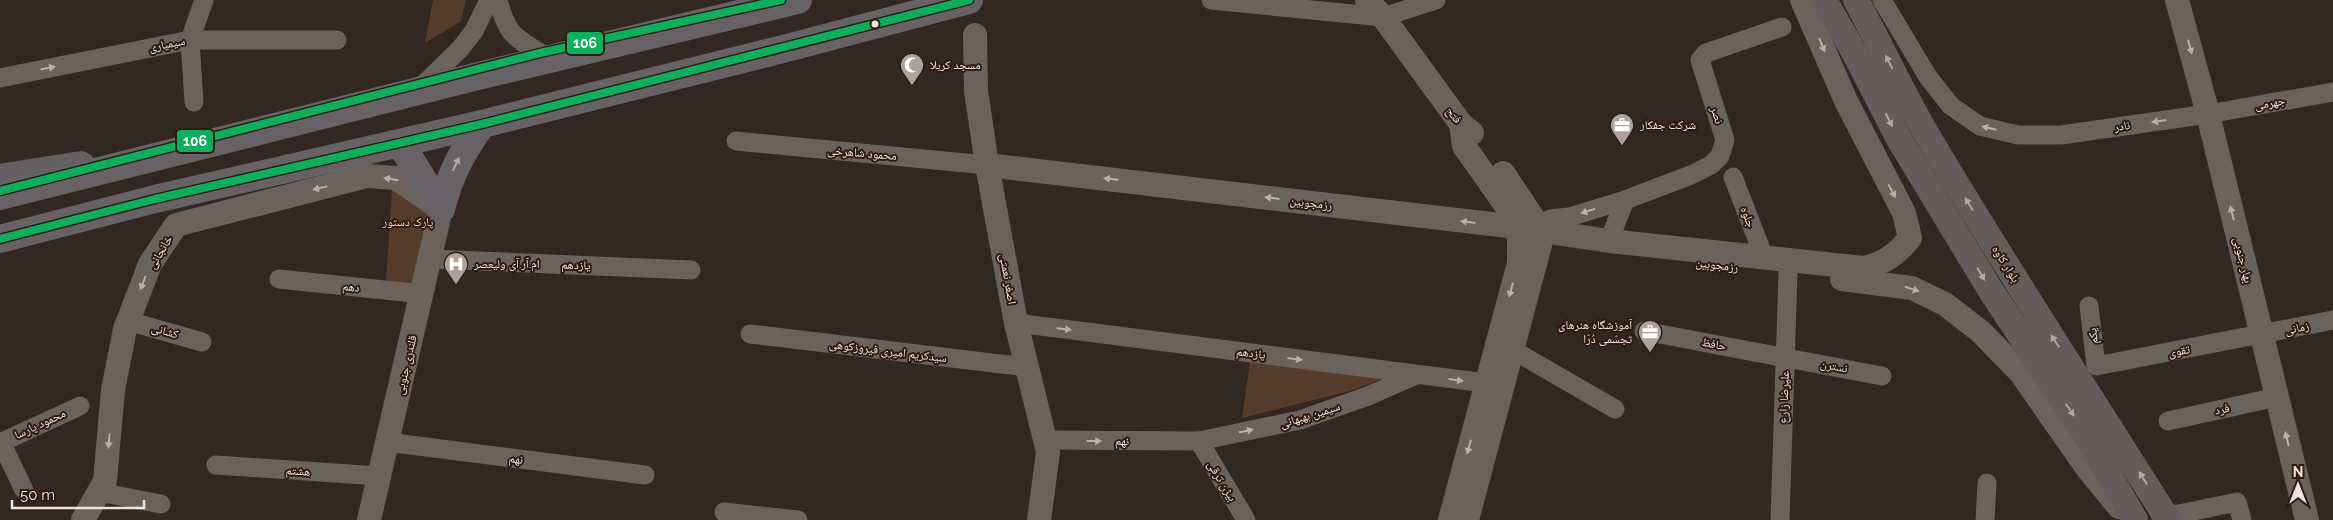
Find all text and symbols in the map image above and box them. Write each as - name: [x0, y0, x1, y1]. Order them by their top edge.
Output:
- unlabelled marker: [870, 19, 880, 29]
- line badge: 106: [566, 31, 604, 55]
- street label: سیمیاری: [148, 34, 186, 55]
- text: 106: [573, 35, 597, 51]
- one-way arrow: [1818, 38, 1826, 52]
- one-way arrow: [2186, 40, 2194, 55]
- mosque icon: مسجد کربلا: [899, 52, 925, 86]
- one-way arrow: [1885, 55, 1893, 69]
- place label: مسجد کربلا: [930, 58, 981, 72]
- one-way arrow: [40, 64, 56, 72]
- street label: جهرمی: [2254, 93, 2287, 113]
- street label: فتح: [1443, 104, 1465, 126]
- street label: نصر: [1707, 104, 1726, 125]
- office icon: شرکت جفکار: [1609, 112, 1635, 146]
- one-way arrow: [1885, 112, 1893, 127]
- one-way arrow: [2151, 117, 2167, 125]
- place label: شرکت جفکار: [1639, 118, 1696, 132]
- street label: نادر: [2112, 118, 2131, 134]
- one-way arrow: [1981, 124, 1996, 132]
- line badge: 106: [176, 129, 214, 153]
- text: 106: [183, 133, 207, 149]
- street label: محمود شاهرخی: [827, 143, 897, 163]
- one-way arrow: [453, 157, 461, 171]
- one-way arrow: [383, 174, 399, 182]
- one-way arrow: [1103, 175, 1119, 183]
- one-way arrow: [312, 184, 327, 192]
- one-way arrow: [1888, 184, 1896, 198]
- street label: رزمجوبین: [1289, 193, 1334, 213]
- one-way arrow: [1264, 194, 1280, 202]
- one-way arrow: [1965, 197, 1974, 210]
- street label: جلوه: [1738, 205, 1758, 230]
- one-way arrow: [2228, 205, 2236, 220]
- one-way arrow: [1580, 208, 1595, 216]
- park label: پارک دستور: [382, 215, 434, 229]
- one-way arrow: [1460, 218, 1476, 226]
- street label: خانجانی: [145, 232, 176, 271]
- street label: بهار جنوبی: [2230, 236, 2255, 285]
- street label: بلوار کاوه: [1989, 243, 2023, 285]
- hospital icon: ام.آر.آی ولیعصر: [443, 251, 469, 285]
- street label: اصغر نعمتی: [997, 253, 1019, 305]
- street label: رزمجوبین: [1695, 255, 1740, 275]
- place label: ام.آر.آی ولیعصر: [473, 257, 540, 272]
- street label: یازدهم: [561, 257, 591, 274]
- one-way arrow: [1976, 268, 1985, 281]
- one-way arrow: [139, 276, 147, 291]
- street label: دهم: [342, 279, 360, 296]
- one-way arrow: [1507, 283, 1515, 298]
- one-way arrow: [1905, 286, 1920, 294]
- place label: آموزشگاه هنرهای تجسّمی دُرّا: [1558, 318, 1633, 346]
- office icon: آموزشگاه هنرهای تجسّمی دُرّا: [1637, 319, 1663, 353]
- street label: زمانی: [2283, 319, 2311, 337]
- street label: کشانی: [150, 320, 180, 342]
- one-way arrow: [1057, 325, 1073, 333]
- street label: یکم: [2085, 327, 2102, 345]
- street label: قلندری جنوبی: [392, 334, 420, 396]
- street label: حافظ: [1700, 335, 1728, 353]
- one-way arrow: [2051, 335, 2060, 348]
- street label: سیدکریم امیری فیروزکوهی: [828, 337, 948, 366]
- street label: تقوی: [2167, 342, 2191, 360]
- street label: یازدهم: [1236, 344, 1267, 363]
- one-way arrow: [1287, 355, 1303, 363]
- street label: نسترن: [1819, 357, 1849, 375]
- street label: علیرضا زارع: [1776, 370, 1793, 424]
- one-way arrow: [1448, 376, 1464, 384]
- street label: سیمین بهبهانی: [1278, 399, 1342, 431]
- street label: فرد: [2213, 401, 2231, 417]
- one-way arrow: [2065, 404, 2075, 417]
- street label: محمود پارسا: [12, 406, 68, 442]
- one-way arrow: [1239, 427, 1254, 435]
- one-way arrow: [2283, 431, 2291, 446]
- one-way arrow: [105, 433, 113, 449]
- street label: نهم: [1115, 434, 1129, 449]
- one-way arrow: [1087, 437, 1103, 445]
- one-way arrow: [1465, 440, 1473, 455]
- street label: نهم: [508, 451, 524, 468]
- street label: بیژن ترقی: [1204, 458, 1240, 504]
- north arrow: [2273, 460, 2323, 510]
- street label: هشتم: [285, 463, 311, 480]
- text: N: [2293, 464, 2303, 480]
- one-way arrow: [2138, 472, 2147, 485]
- scale bar: [12, 478, 145, 510]
- text: 50 m: [20, 486, 55, 504]

